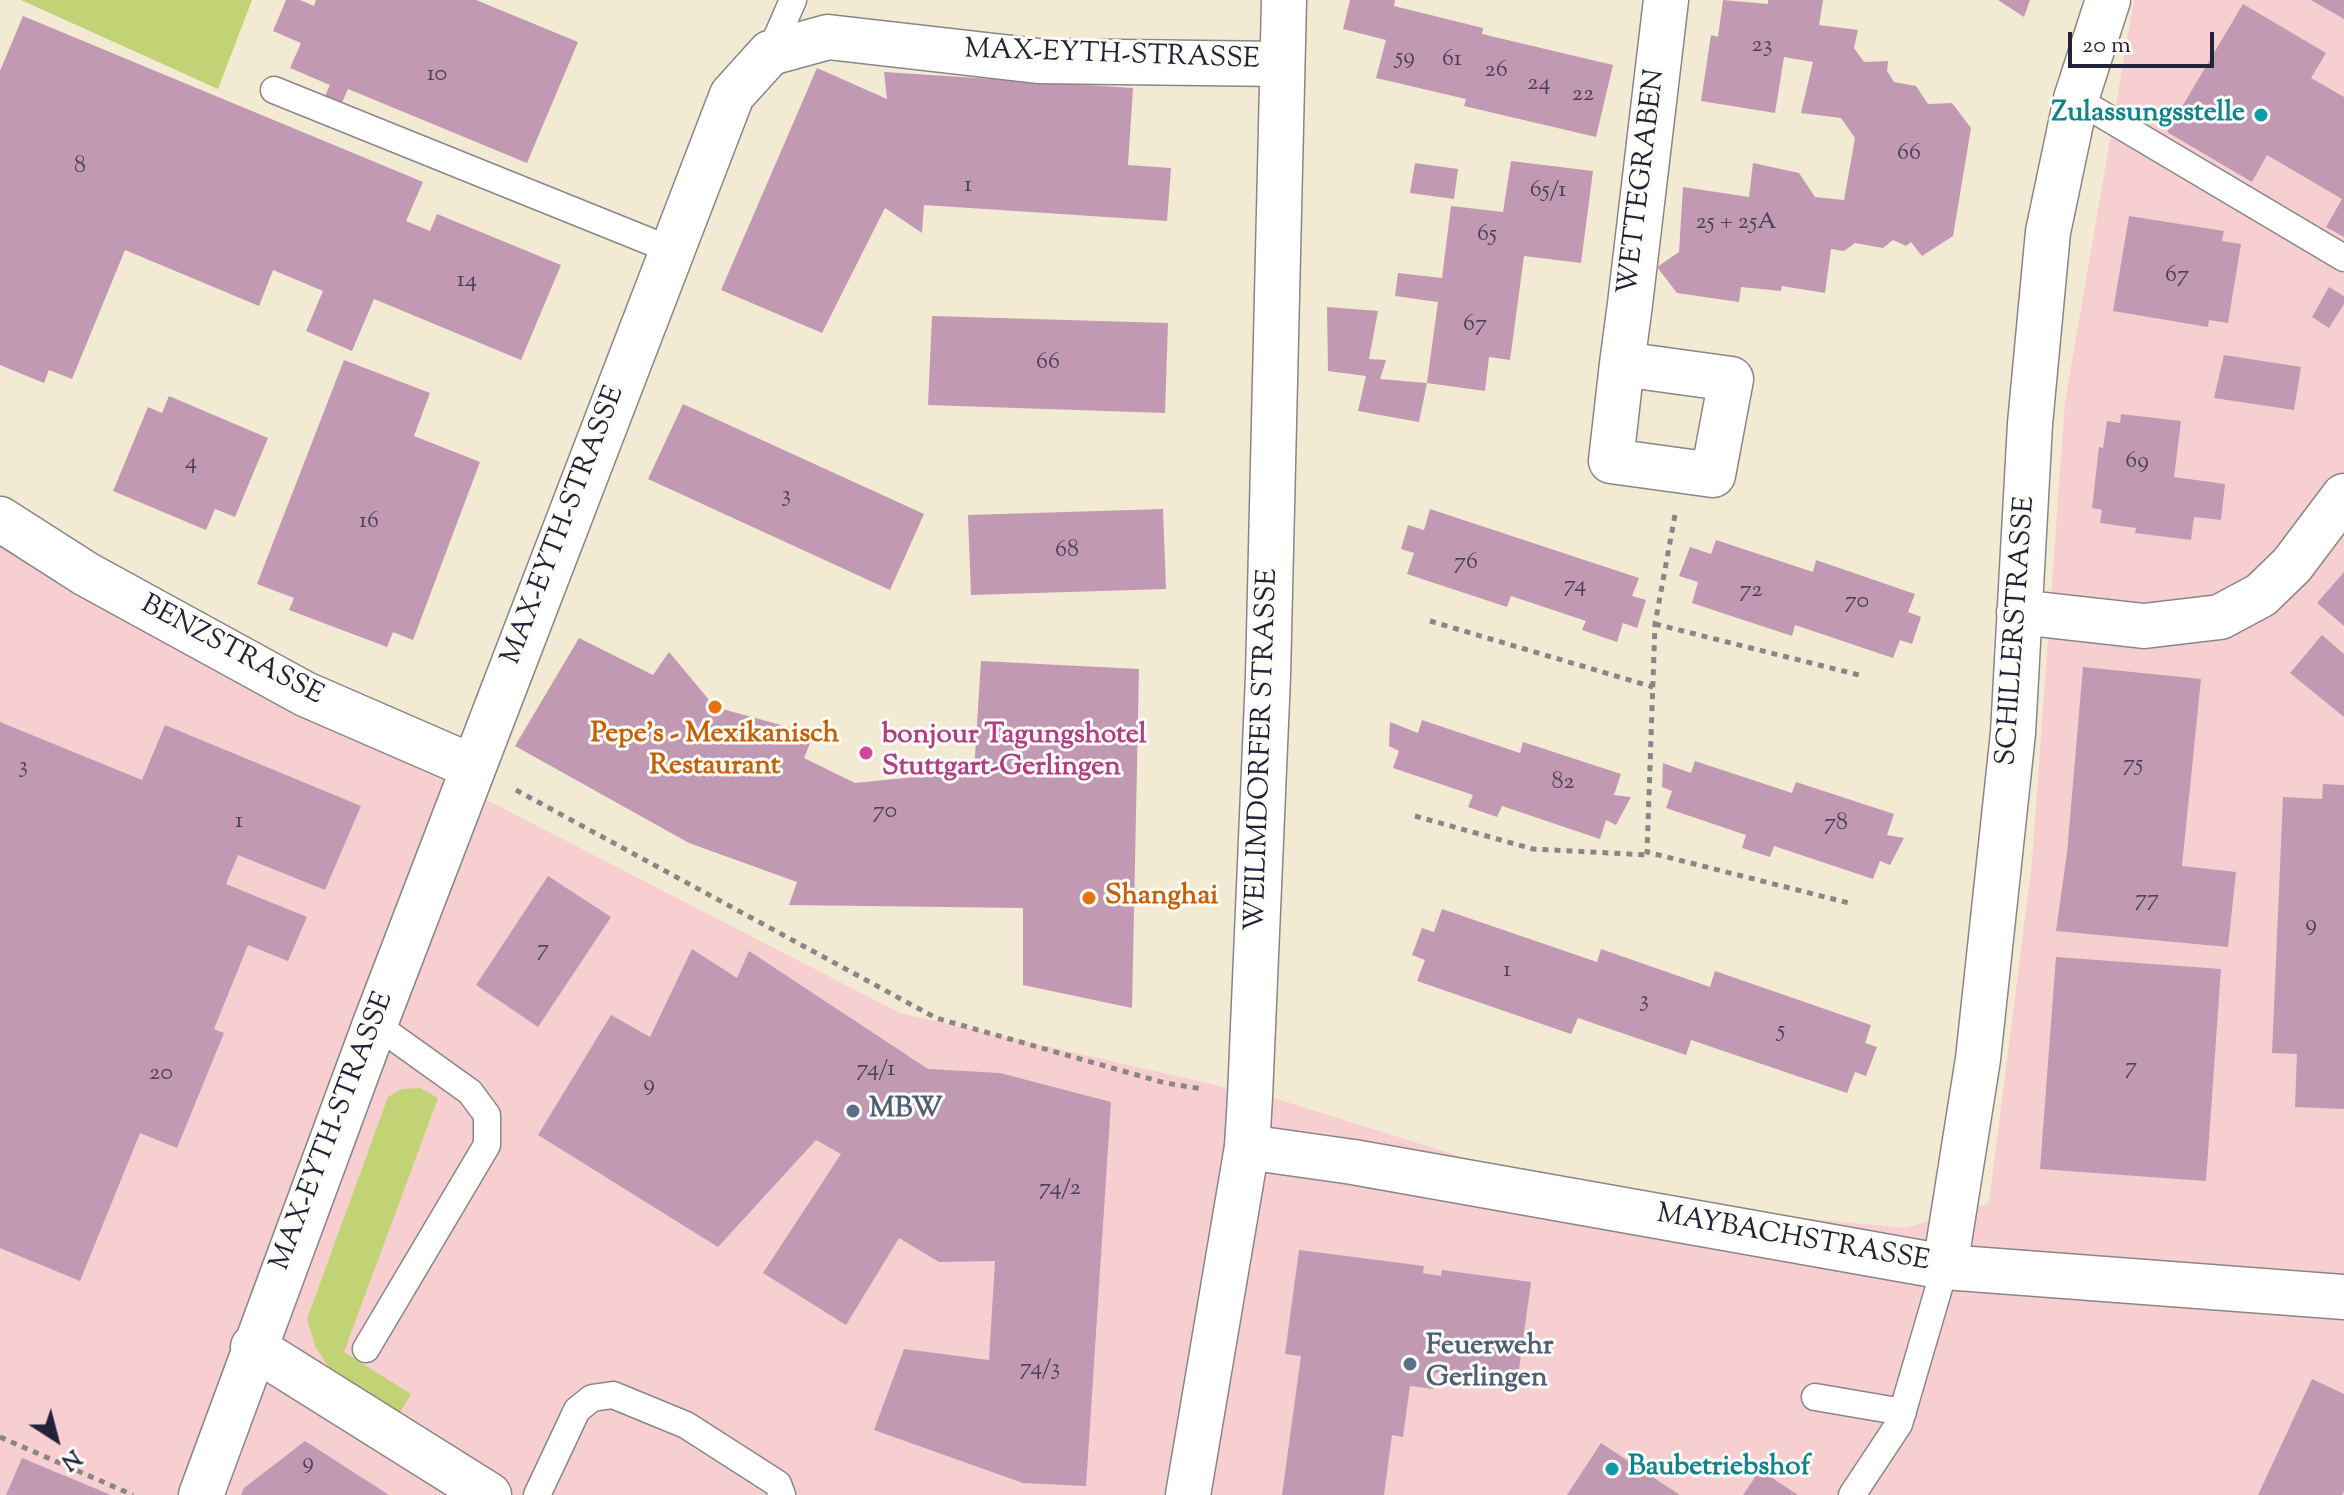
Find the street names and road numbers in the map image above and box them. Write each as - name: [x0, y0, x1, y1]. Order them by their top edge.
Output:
- street label: MAX-EYTH-STRASSE: [964, 35, 1260, 79]
- street label: WETTEGRABEN: [1613, 67, 1675, 297]
- street label: MAX-EYTH-STRASSE: [496, 382, 634, 670]
- street label: SCHILLERSTRASSE: [1992, 495, 2044, 767]
- street label: WEILIMDORFER STRASSE: [1241, 568, 1287, 932]
- street label: BENZSTRASSE: [134, 590, 328, 714]
- street label: MAX-EYTH-STRASSE: [265, 988, 403, 1276]
- street label: MAYBACHSTRASSE: [1654, 1199, 1932, 1281]

